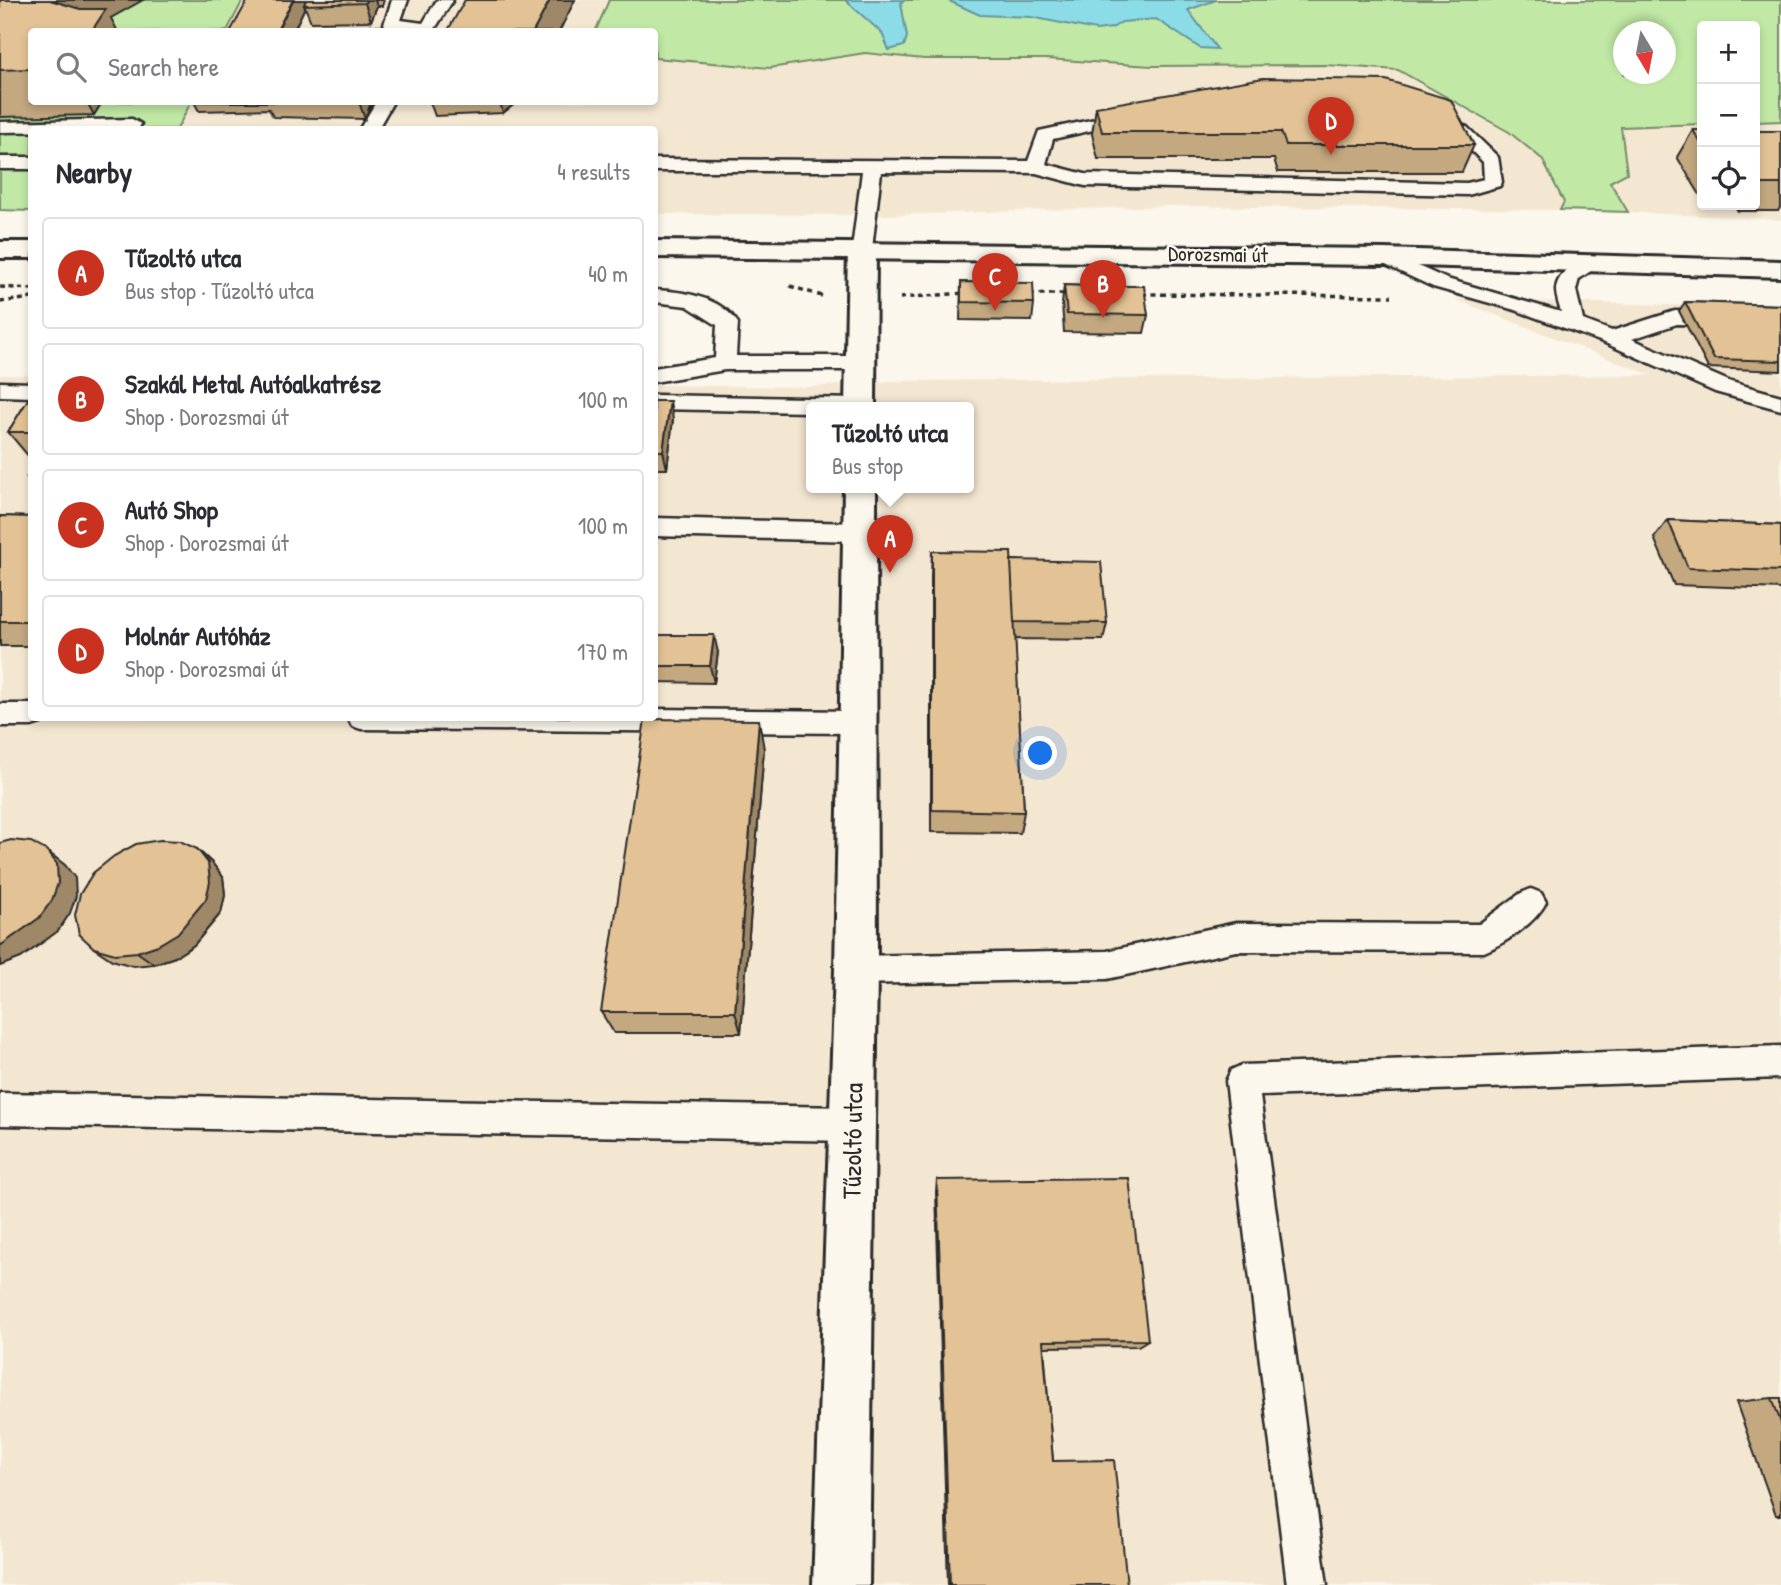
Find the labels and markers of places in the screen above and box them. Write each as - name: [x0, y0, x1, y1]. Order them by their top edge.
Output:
- pin: D: [1308, 97, 1354, 155]
- pin: C: [972, 253, 1018, 311]
- pin: B: [1080, 260, 1126, 318]
- pin: A: [867, 515, 913, 573]

